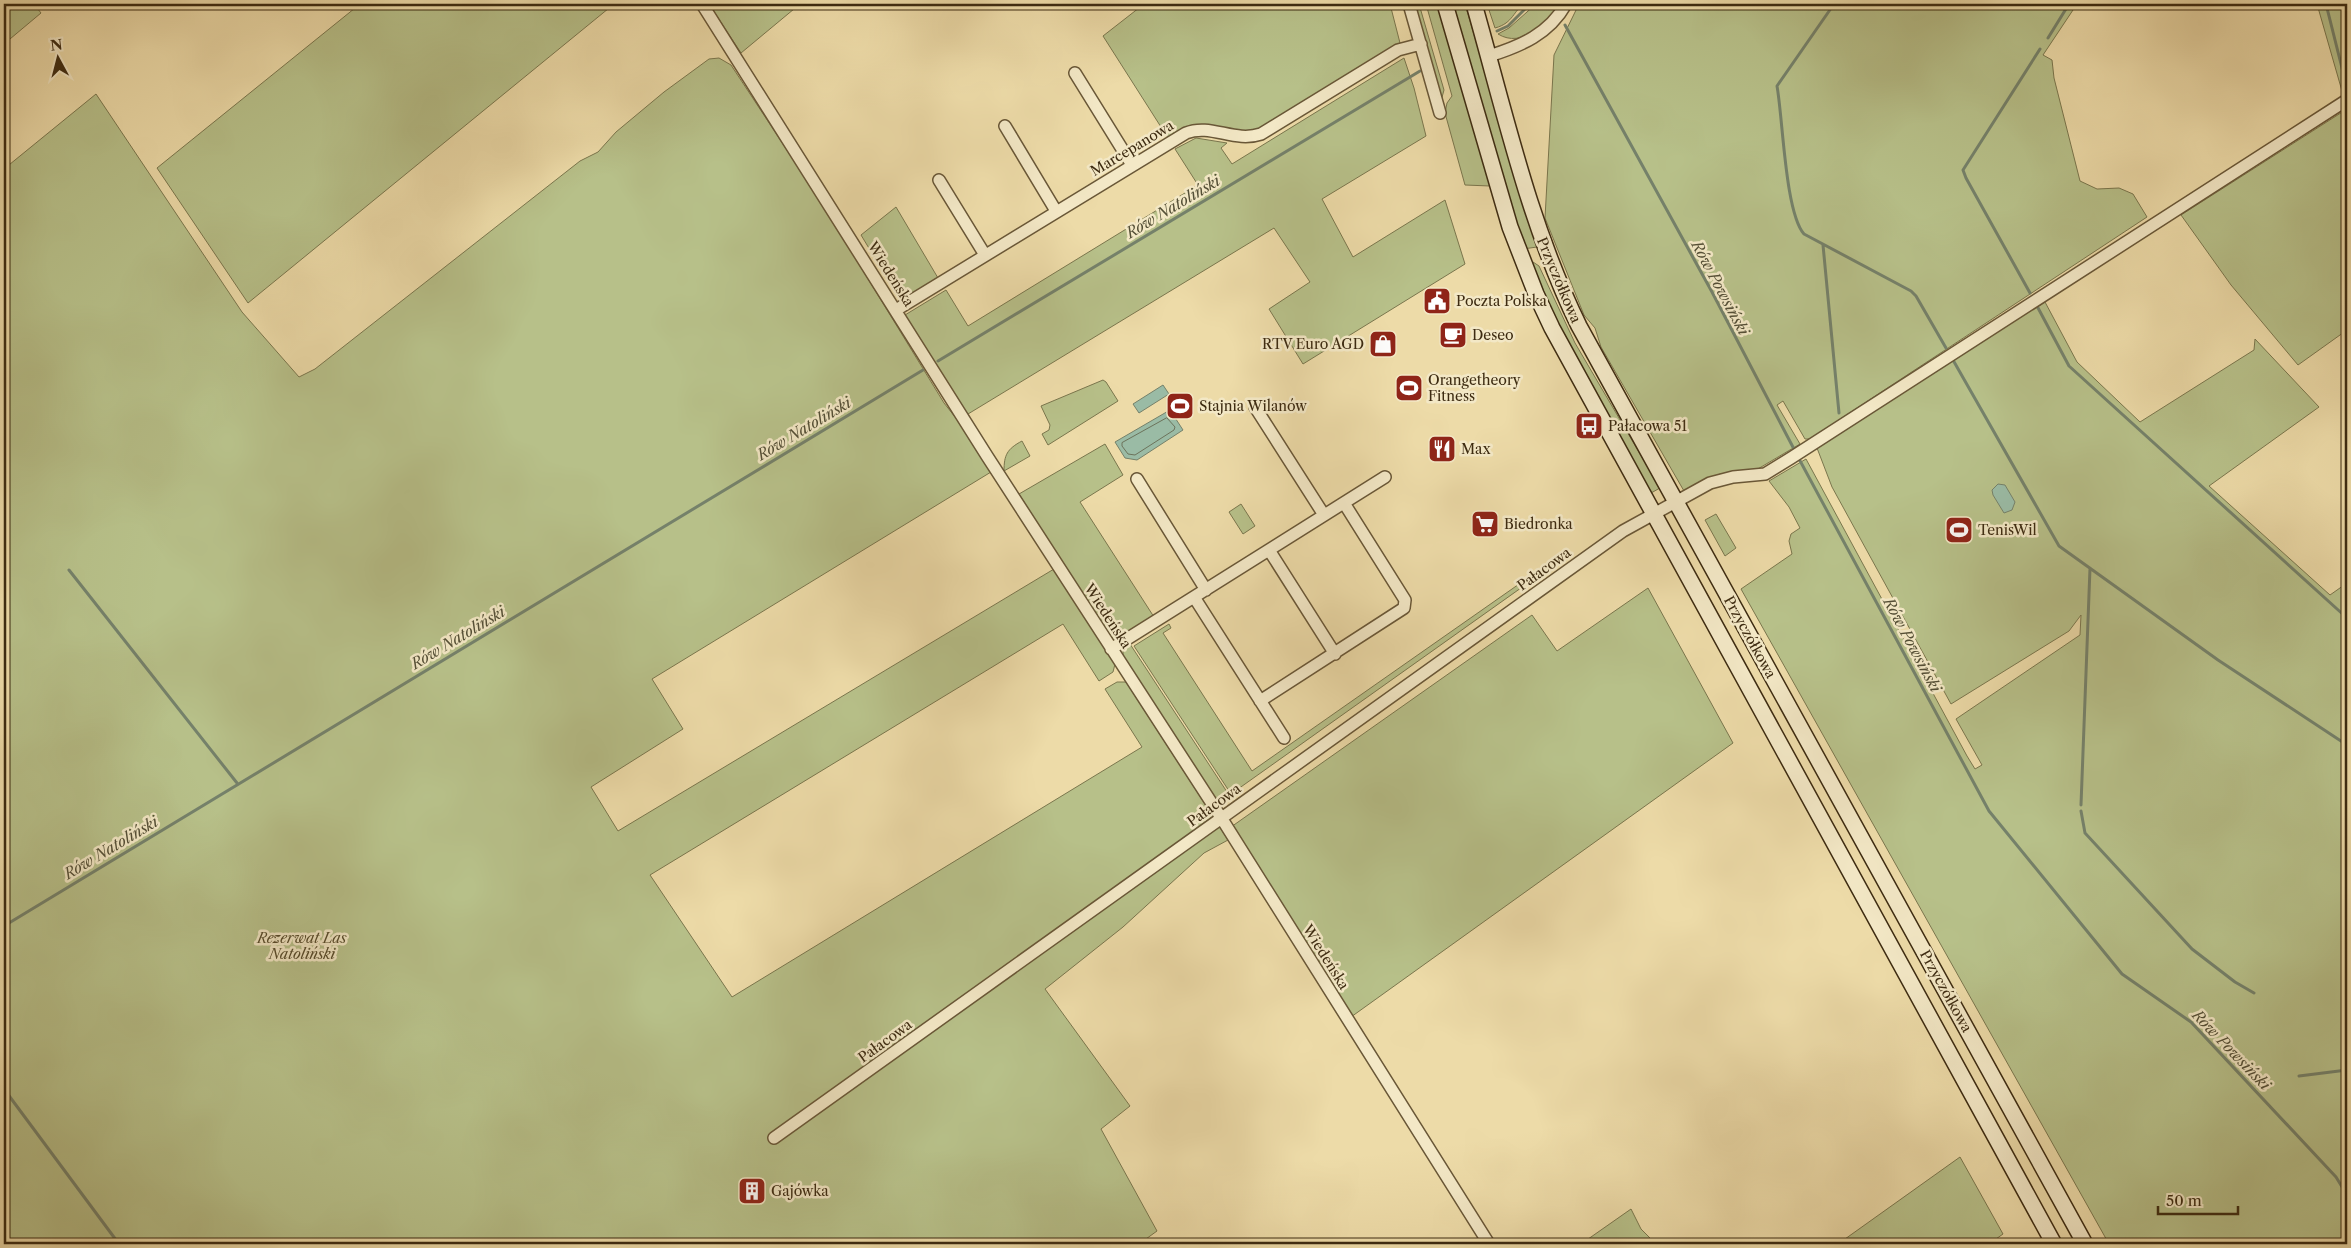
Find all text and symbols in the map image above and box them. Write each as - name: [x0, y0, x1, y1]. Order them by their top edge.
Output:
- north arrow: [32, 32, 82, 82]
- text: N: [49, 35, 64, 55]
- street label: Marcepanowa: [1087, 116, 1177, 180]
- water label: Rów Natoliński: [1121, 170, 1224, 243]
- street label: Przyczółkowa: [1533, 234, 1585, 326]
- water label: Rów Powsiński: [1687, 236, 1754, 339]
- street label: Wiedeńska: [863, 237, 918, 311]
- public building icon: Poczta Polska: [1422, 286, 1452, 316]
- place label: Poczta Polska: [1456, 292, 1547, 310]
- cafe icon: Deseo: [1438, 320, 1468, 350]
- place label: Deseo: [1472, 326, 1514, 344]
- shop icon: RTV Euro AGD: [1368, 329, 1398, 359]
- place label: RTV Euro AGD: [1262, 335, 1364, 353]
- place label: Orangetheory Fitness: [1428, 371, 1521, 405]
- sports icon: Orangetheory Fitness: [1394, 373, 1424, 403]
- sports icon: Stajnia Wilanów: [1165, 391, 1195, 421]
- water label: Rów Natoliński: [752, 392, 855, 465]
- place label: Stajnia Wilanów: [1199, 397, 1307, 415]
- bus stop icon: Pałacowa 51: [1574, 411, 1604, 441]
- place label: Pałacowa 51: [1608, 417, 1687, 435]
- restaurant icon: Max: [1427, 434, 1457, 464]
- place label: Max: [1461, 440, 1491, 458]
- supermarket icon: Biedronka: [1470, 509, 1500, 539]
- place label: Biedronka: [1504, 515, 1573, 533]
- sports icon: TenisWil: [1944, 515, 1974, 545]
- place label: TenisWil: [1978, 521, 2037, 539]
- street label: Pałacowa: [1514, 543, 1575, 595]
- street label: Wiedeńska: [1080, 579, 1136, 652]
- street label: Przyczółkowa: [1720, 593, 1780, 682]
- water label: Rów Powsiński: [1879, 593, 1946, 696]
- water label: Rów Natoliński: [406, 601, 509, 674]
- street label: Pałacowa: [1184, 779, 1245, 831]
- water label: Rów Natoliński: [59, 811, 162, 884]
- street label: Wiedeńska: [1298, 920, 1353, 994]
- park label: Rezerwat Las Natoliński: [256, 929, 347, 963]
- street label: Przyczółkowa: [1916, 947, 1976, 1036]
- water label: Rów Powsiński: [2188, 1005, 2275, 1095]
- street label: Pałacowa: [855, 1015, 916, 1067]
- building icon: Gajówka: [737, 1176, 767, 1206]
- place label: Gajówka: [771, 1182, 829, 1200]
- scale bar: [2158, 1183, 2238, 1215]
- text: 50 m: [2166, 1191, 2202, 1210]

